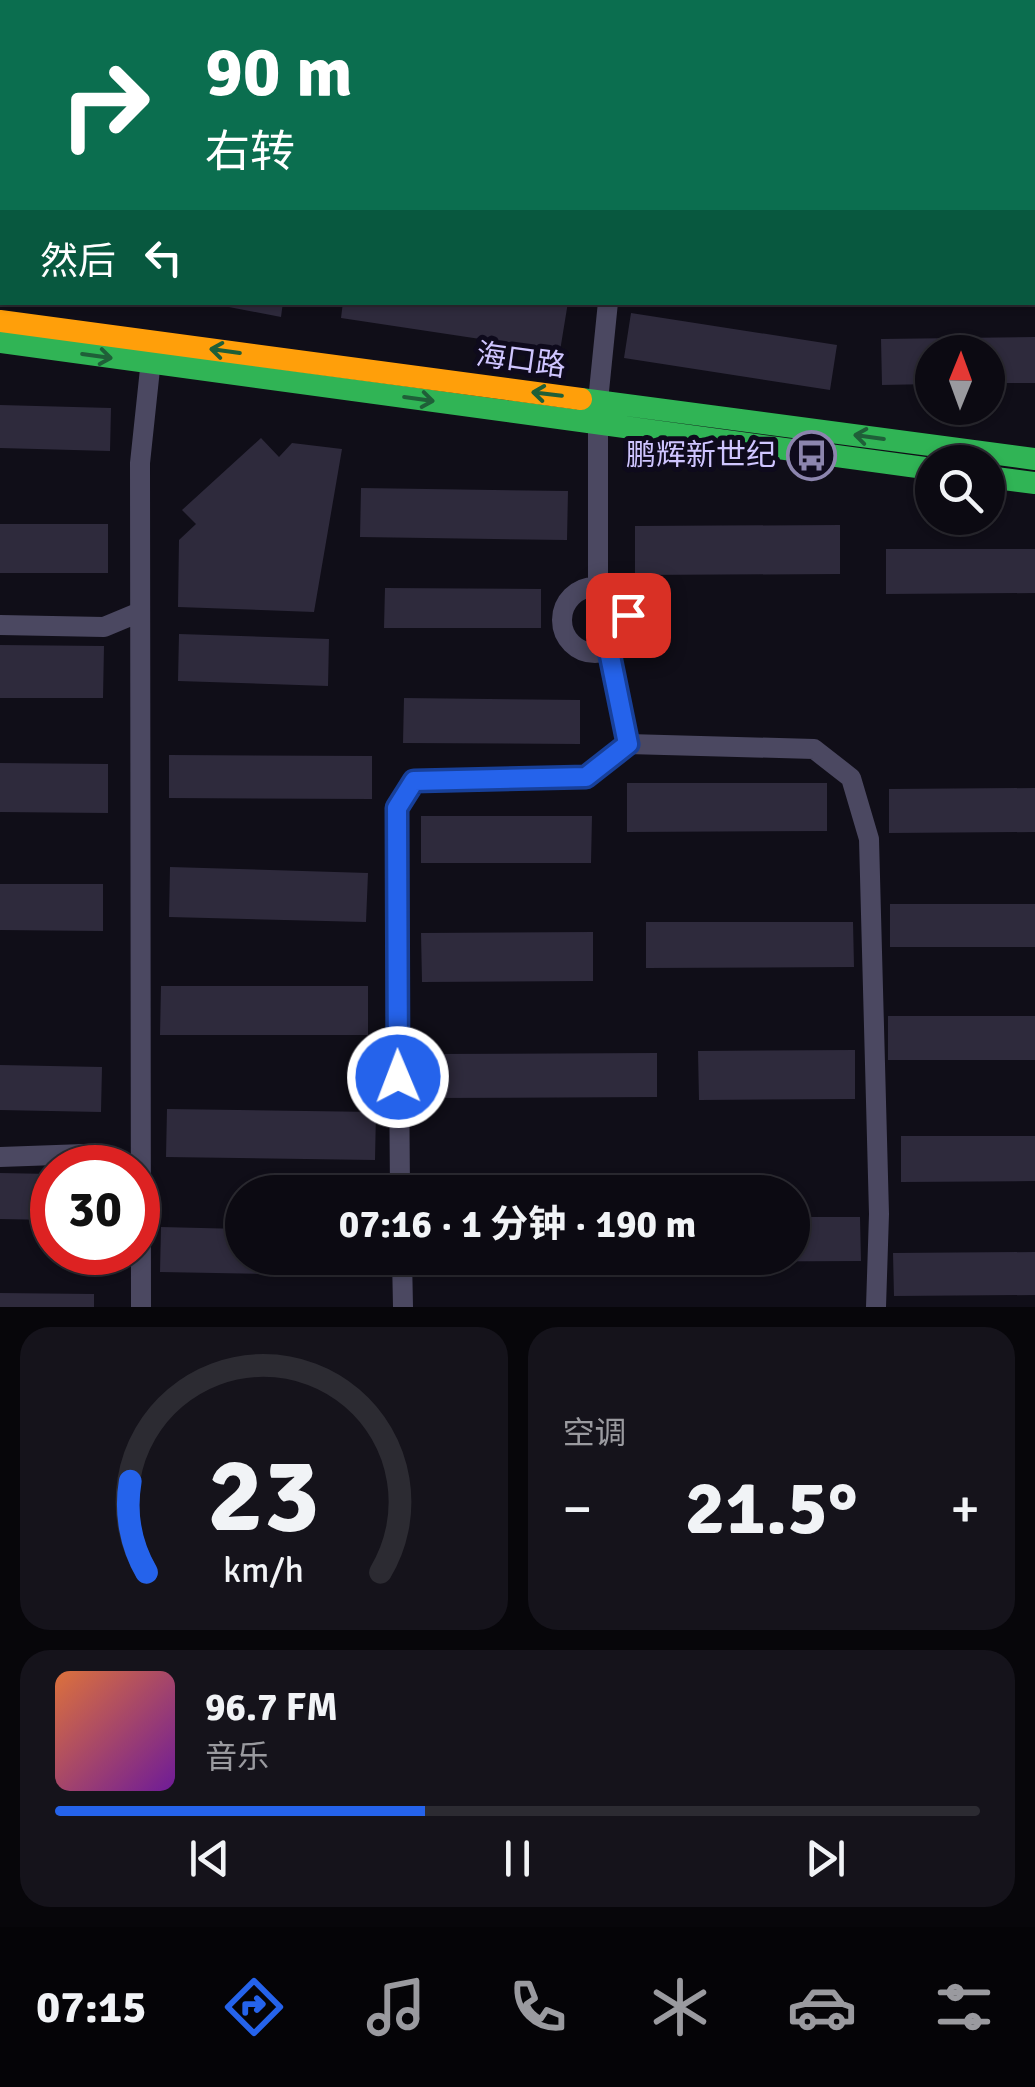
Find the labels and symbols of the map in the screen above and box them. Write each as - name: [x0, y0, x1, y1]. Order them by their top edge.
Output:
- north arrow: [915, 335, 1005, 425]
- street label: 海口路: [474, 336, 568, 385]
- one-way arrow: [209, 341, 241, 359]
- one-way arrow: [80, 347, 112, 365]
- one-way arrow: [531, 384, 563, 403]
- one-way arrow: [402, 391, 434, 409]
- one-way arrow: [853, 427, 886, 445]
- bus stop icon: 鹏辉新世纪: [785, 429, 837, 481]
- place label: 鹏辉新世纪: [626, 437, 776, 474]
- pin: [586, 573, 671, 658]
- position arrow: [346, 1025, 450, 1129]
- speed limit sign: 30: [30, 1145, 160, 1275]

